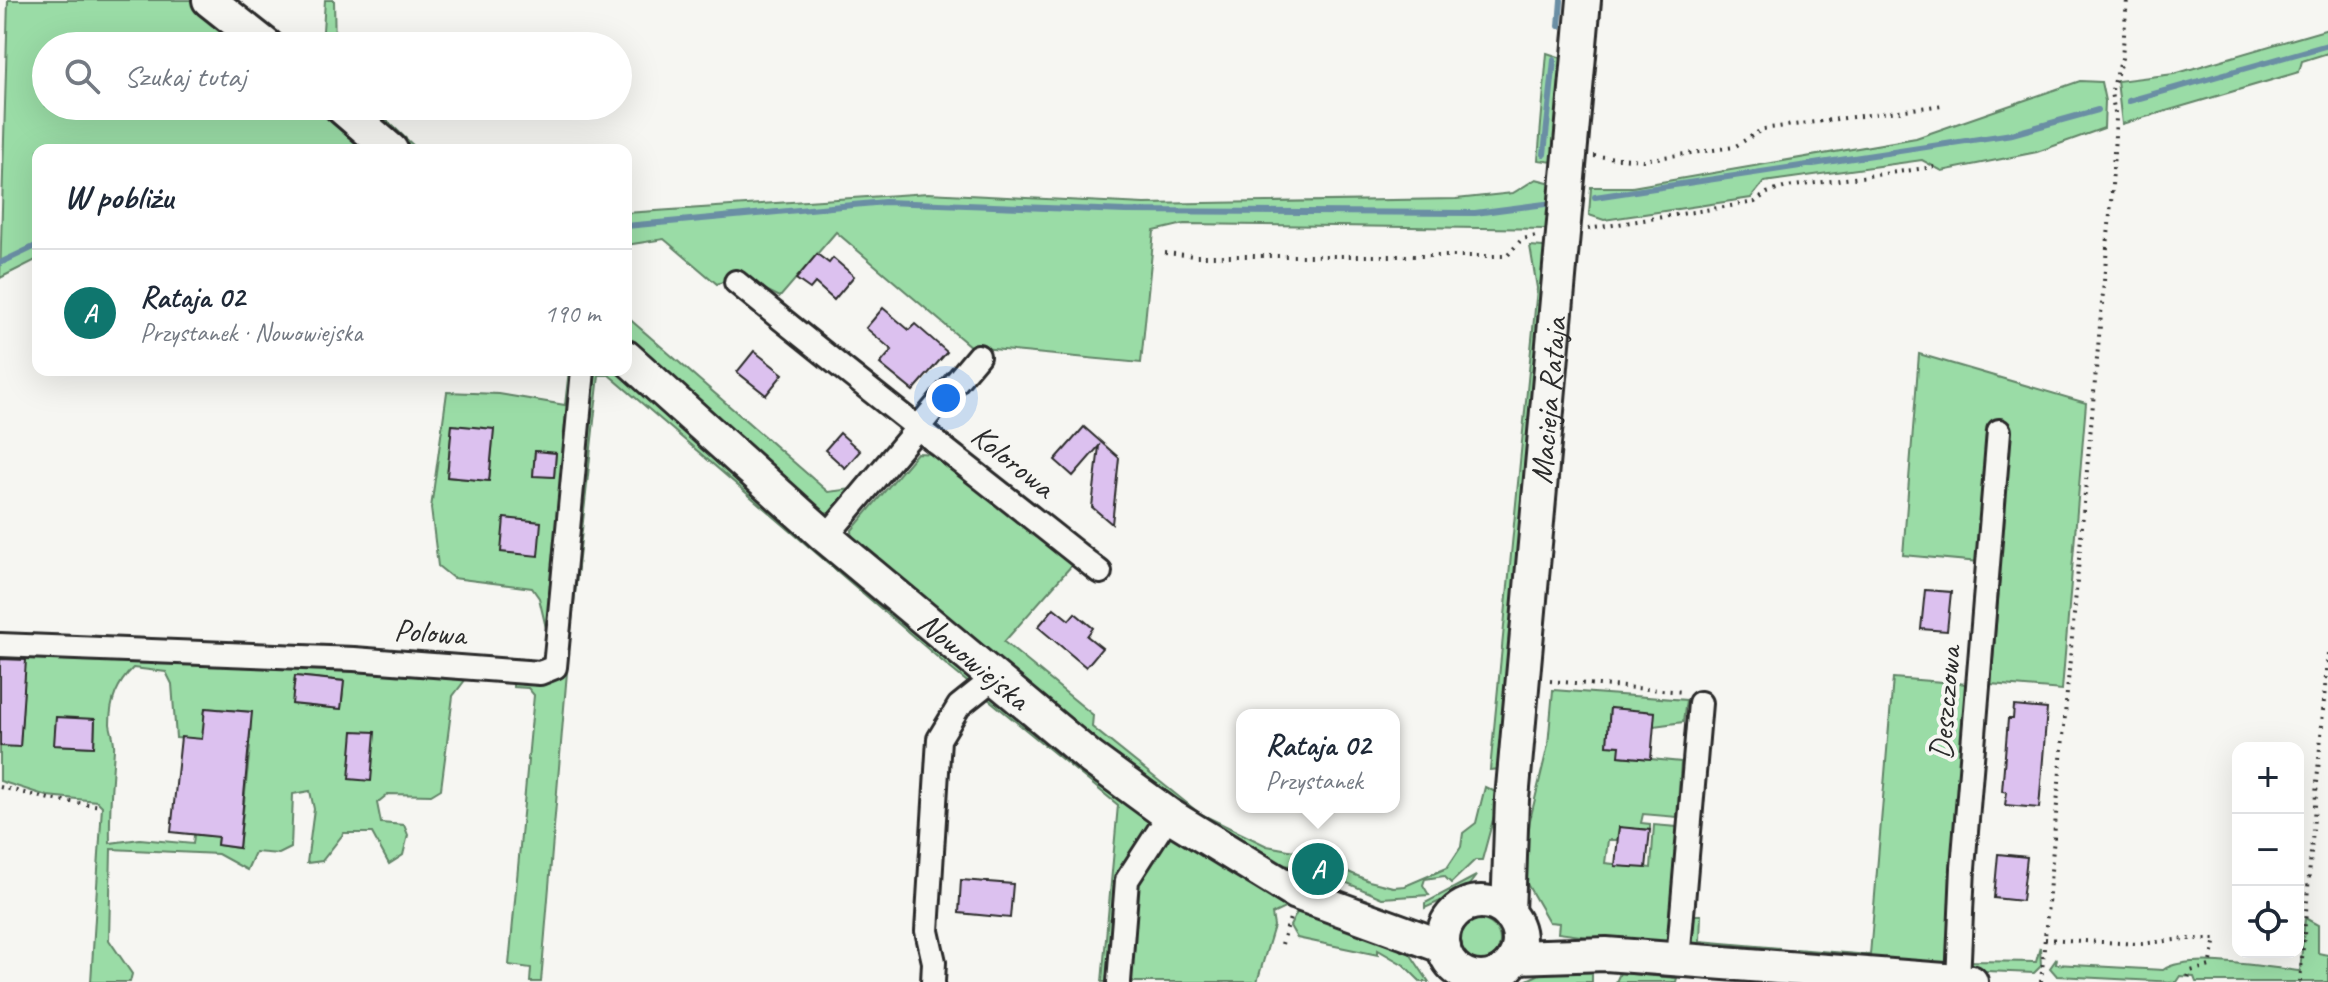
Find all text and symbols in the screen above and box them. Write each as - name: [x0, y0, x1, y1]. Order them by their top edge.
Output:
- search box: [32, 32, 632, 120]
- icon: search: [60, 54, 104, 98]
- text: Szukaj tutaj: [124, 57, 246, 95]
- text: W pobliżu: [64, 175, 173, 218]
- text: Rataja 02: [140, 278, 245, 316]
- text: A: [83, 297, 97, 330]
- text: 190 m: [544, 297, 600, 330]
- street label: Macieja Rataja: [1520, 314, 1576, 486]
- text: Przystanek · Nowowiejska: [140, 316, 362, 349]
- your location: [926, 378, 966, 418]
- street label: Kolorowa: [963, 415, 1065, 508]
- street label: Nowowiejska: [910, 602, 1040, 720]
- street label: Polowa: [393, 609, 470, 655]
- street label: Deszczowa: [1920, 642, 1971, 761]
- popup: [1236, 709, 1400, 813]
- text: Rataja 02: [1266, 726, 1370, 764]
- map controls: [2232, 742, 2304, 958]
- button: +: [2232, 742, 2304, 814]
- text: Przystanek: [1266, 764, 1363, 797]
- button: −: [2232, 814, 2304, 886]
- pin: A: [1292, 839, 1344, 899]
- button: locate: [2232, 886, 2304, 958]

